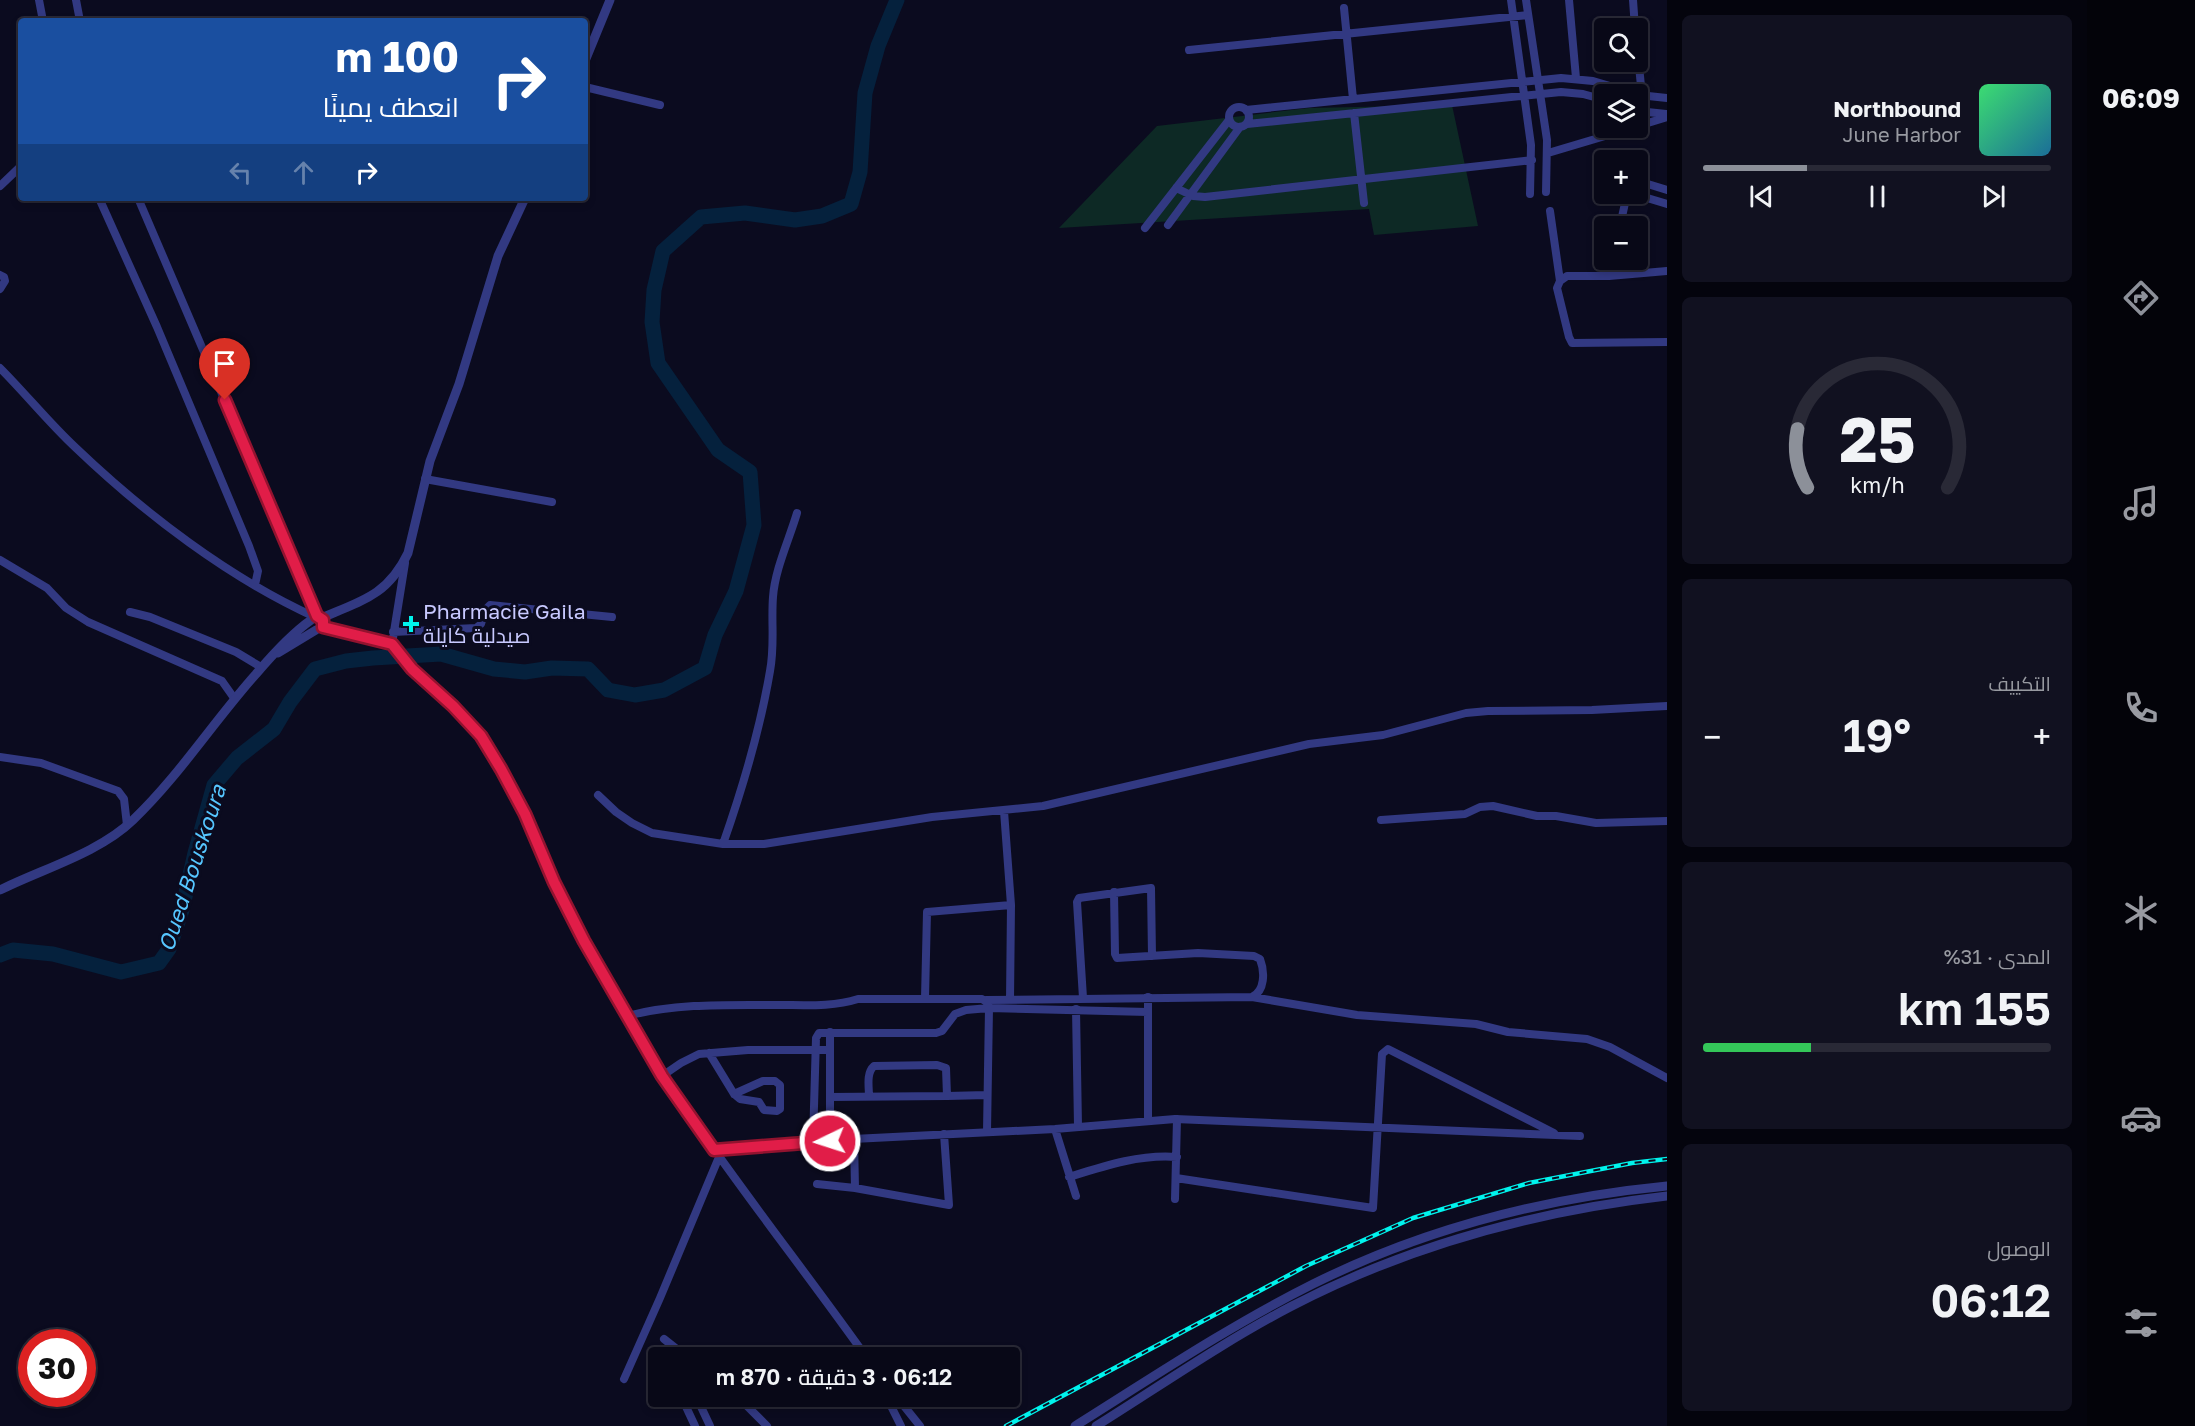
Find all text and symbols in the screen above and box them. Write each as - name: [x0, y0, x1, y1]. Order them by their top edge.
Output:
- map controls: [1594, 18, 1648, 270]
- button: search: [1594, 18, 1648, 72]
- text: 100 m: [335, 31, 459, 81]
- icon: right: [480, 42, 558, 120]
- text: 06:09: [2102, 82, 2180, 114]
- button: layers: [1594, 84, 1648, 138]
- text: انعطف يمينًا: [323, 91, 459, 123]
- text: Northbound: [1833, 95, 1961, 122]
- text: June Harbor: [1843, 122, 1961, 146]
- button: +: [1594, 150, 1648, 204]
- icon: left: [224, 156, 257, 189]
- icon: ahead: [287, 156, 320, 189]
- icon: right: [350, 156, 383, 189]
- icon: previous: [1745, 180, 1778, 213]
- icon: pause: [1861, 180, 1894, 213]
- icon: next: [1977, 180, 2010, 213]
- button: −: [1594, 216, 1648, 270]
- icon: directions: [2120, 277, 2162, 319]
- pin: [199, 338, 250, 400]
- icon: arrive: [208, 347, 241, 380]
- text: 25: [1839, 401, 1915, 476]
- text: km/h: [1850, 472, 1904, 498]
- icon: music: [2120, 482, 2162, 524]
- place label: Pharmacie Gaila صيدلية كايلة: [423, 598, 586, 648]
- marker: Pharmacie Gaila صيدلية كايلة: [404, 617, 418, 631]
- text: التكييف: [1988, 671, 2051, 695]
- icon: phone: [2120, 687, 2162, 729]
- text: 19°: [1843, 708, 1911, 762]
- text: −: [1703, 717, 1721, 756]
- text: +: [2033, 717, 2051, 756]
- water label: Oued Bouskoura: [152, 780, 232, 955]
- icon: climate: [2120, 892, 2162, 934]
- text: المدى · 31%: [1944, 944, 2051, 968]
- text: 155 km: [1898, 981, 2051, 1035]
- icon: car: [2120, 1097, 2162, 1139]
- position arrow: [798, 1109, 862, 1173]
- text: الوصول: [1987, 1236, 2051, 1260]
- text: 06:12: [1931, 1273, 2051, 1327]
- icon: filters: [2120, 1302, 2162, 1344]
- speed limit sign: 30: [18, 1329, 96, 1407]
- text: 06:12 · 3 دقيقة · 870 m: [716, 1363, 952, 1390]

